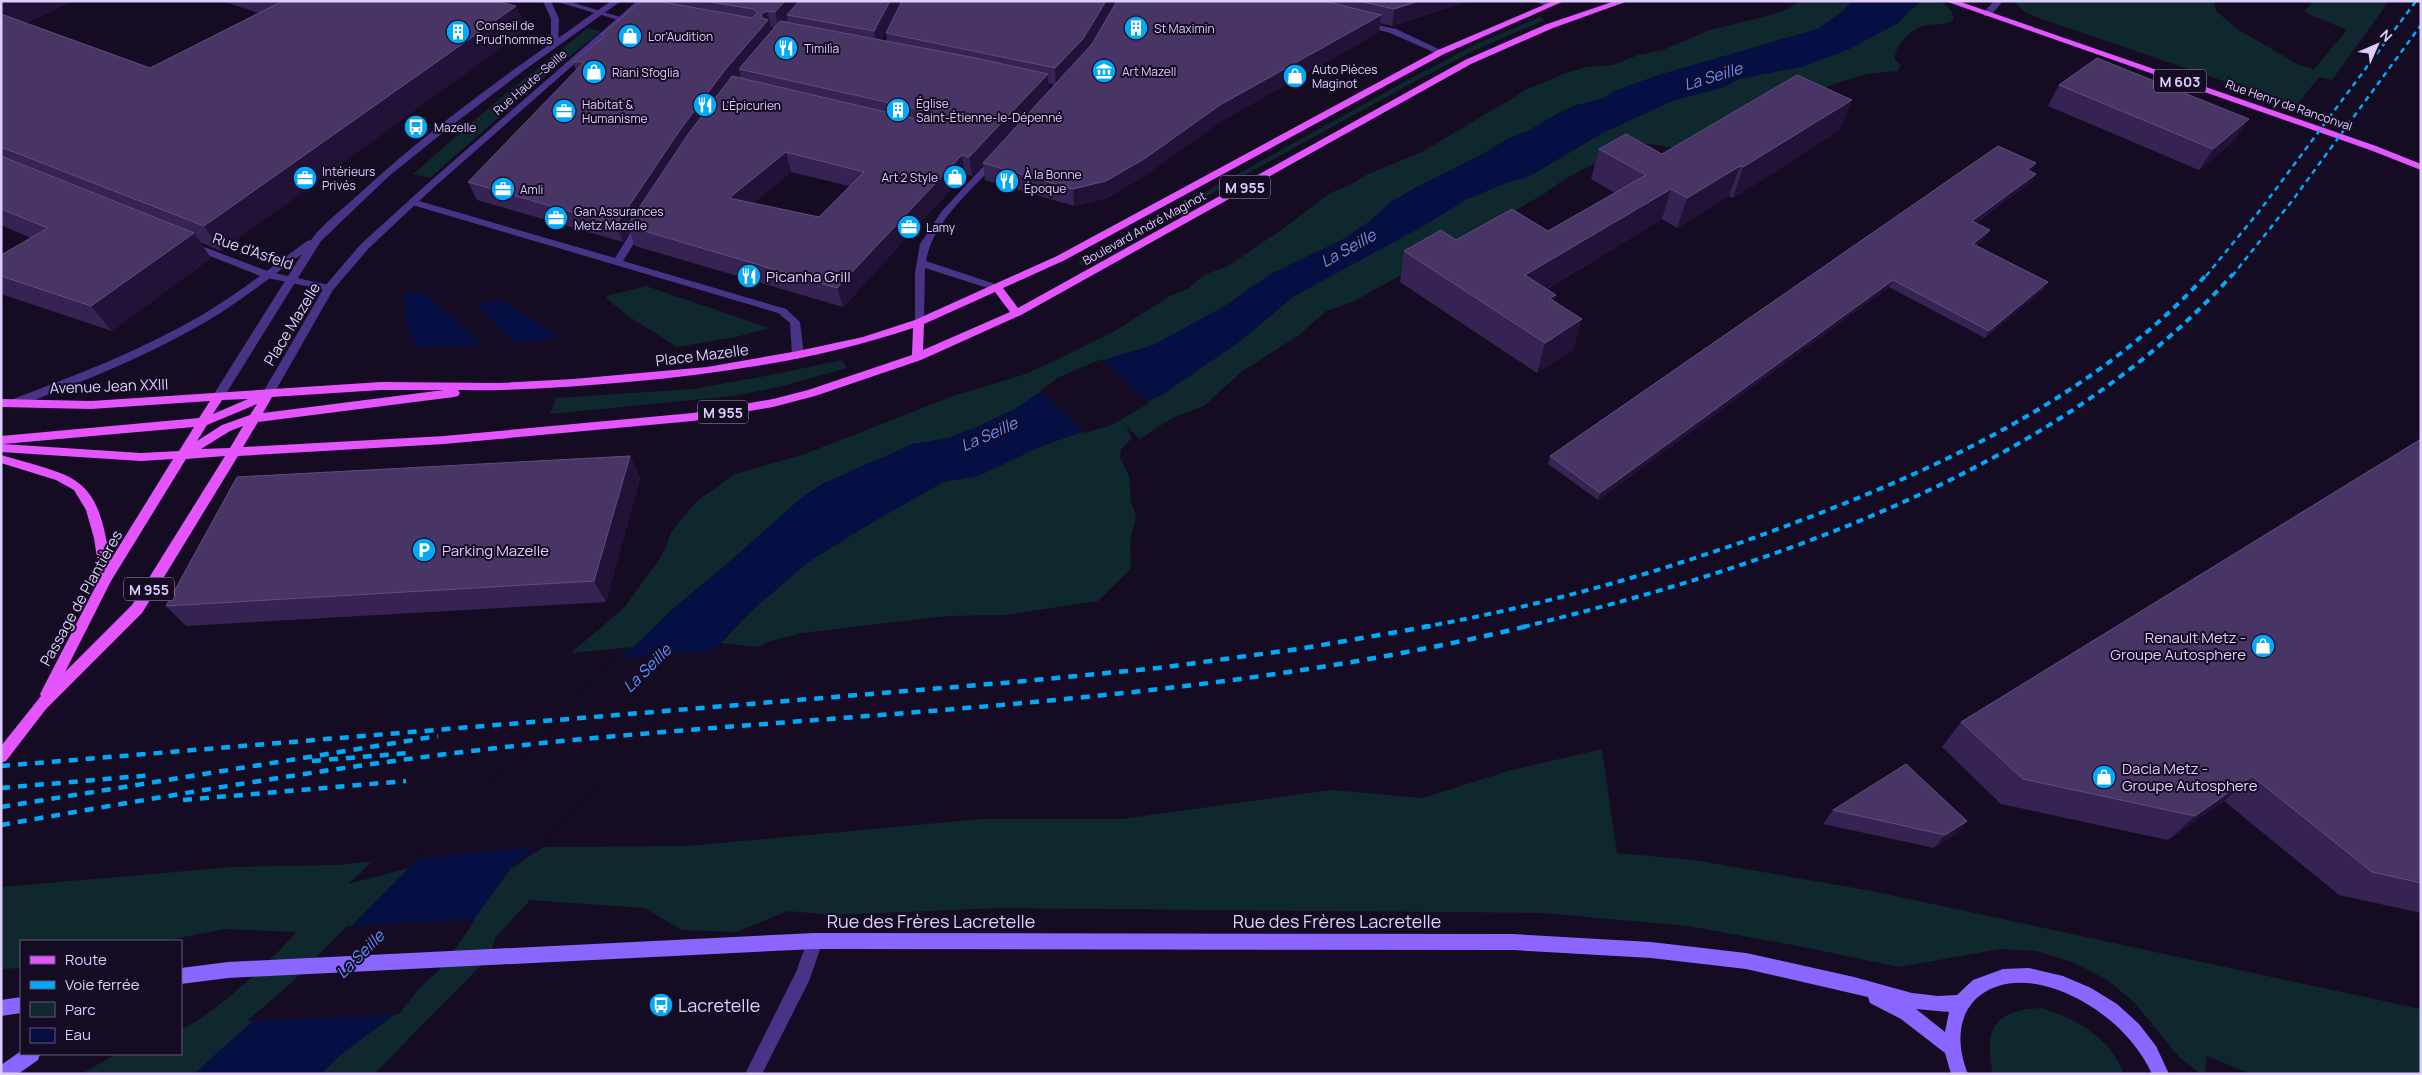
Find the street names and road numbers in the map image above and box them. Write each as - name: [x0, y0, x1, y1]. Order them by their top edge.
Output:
- street label: Rue Haute-Seille: [489, 45, 571, 119]
- road number: M 603: [2154, 70, 2206, 92]
- street label: Rue Henry de Ranconval: [2223, 75, 2355, 135]
- road number: M 955: [1220, 176, 1270, 198]
- street label: Boulevard André Maginot: [1079, 187, 1209, 269]
- street label: Rue d'Asfeld: [210, 227, 296, 275]
- street label: Place Mazelle: [259, 278, 325, 370]
- street label: Place Mazelle: [654, 339, 750, 371]
- street label: Avenue Jean XXIII: [49, 373, 169, 399]
- road number: M 955: [698, 401, 748, 424]
- street label: Passage de Plantières: [35, 526, 127, 670]
- road number: M 955: [124, 578, 174, 600]
- street label: Rue des Frères Lacretelle: [827, 909, 1035, 933]
- street label: Rue des Frères Lacretelle: [1233, 909, 1441, 933]

